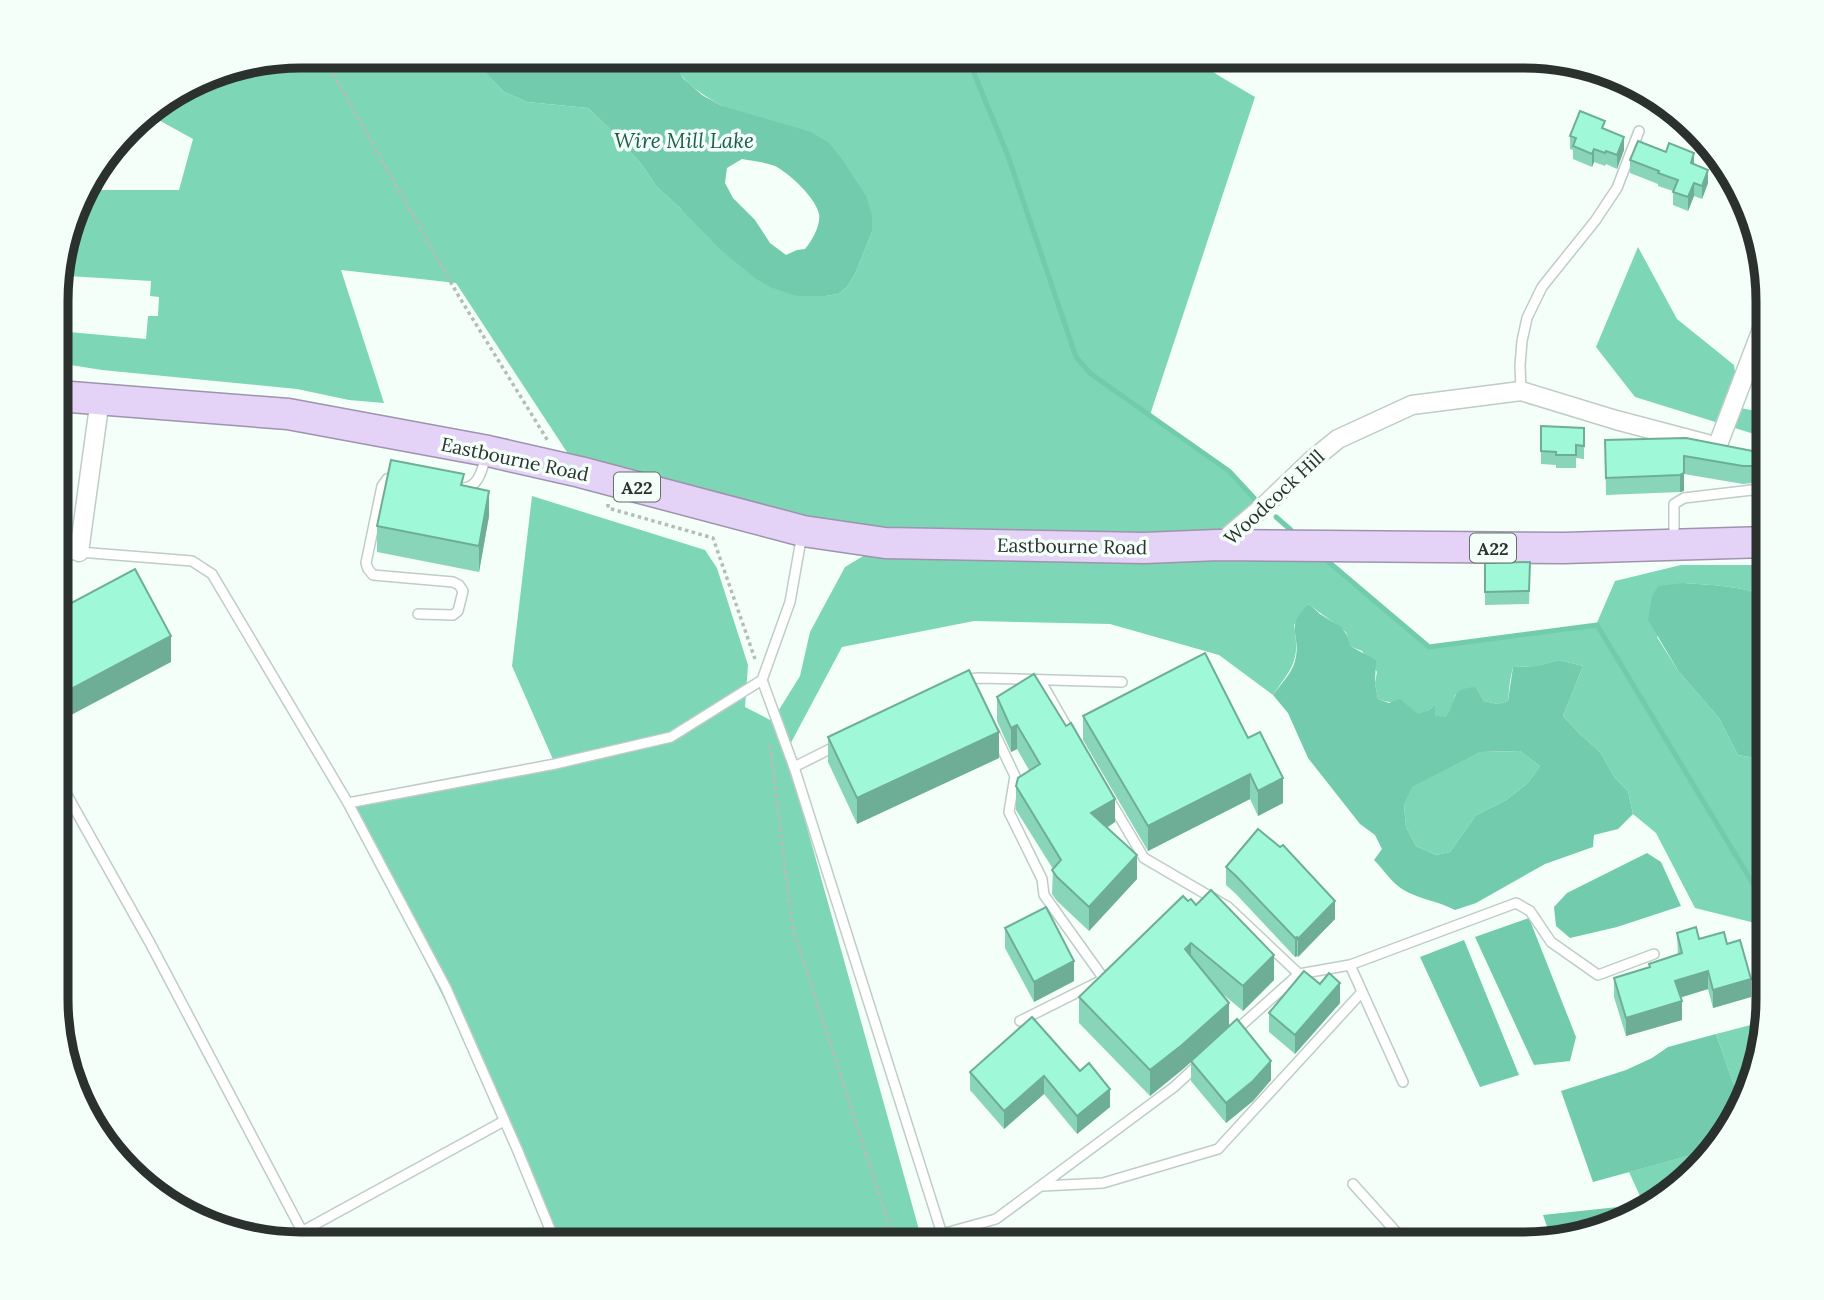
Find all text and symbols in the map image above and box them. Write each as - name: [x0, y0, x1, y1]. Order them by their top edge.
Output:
- water label: Wire Mill Lake: [614, 127, 754, 154]
- street label: Eastbourne Road: [439, 432, 591, 486]
- street label: Woodcock Hill: [1219, 444, 1329, 550]
- road number: A22: [614, 472, 660, 502]
- street label: Eastbourne Road: [997, 533, 1147, 559]
- road number: A22: [1470, 534, 1516, 562]

